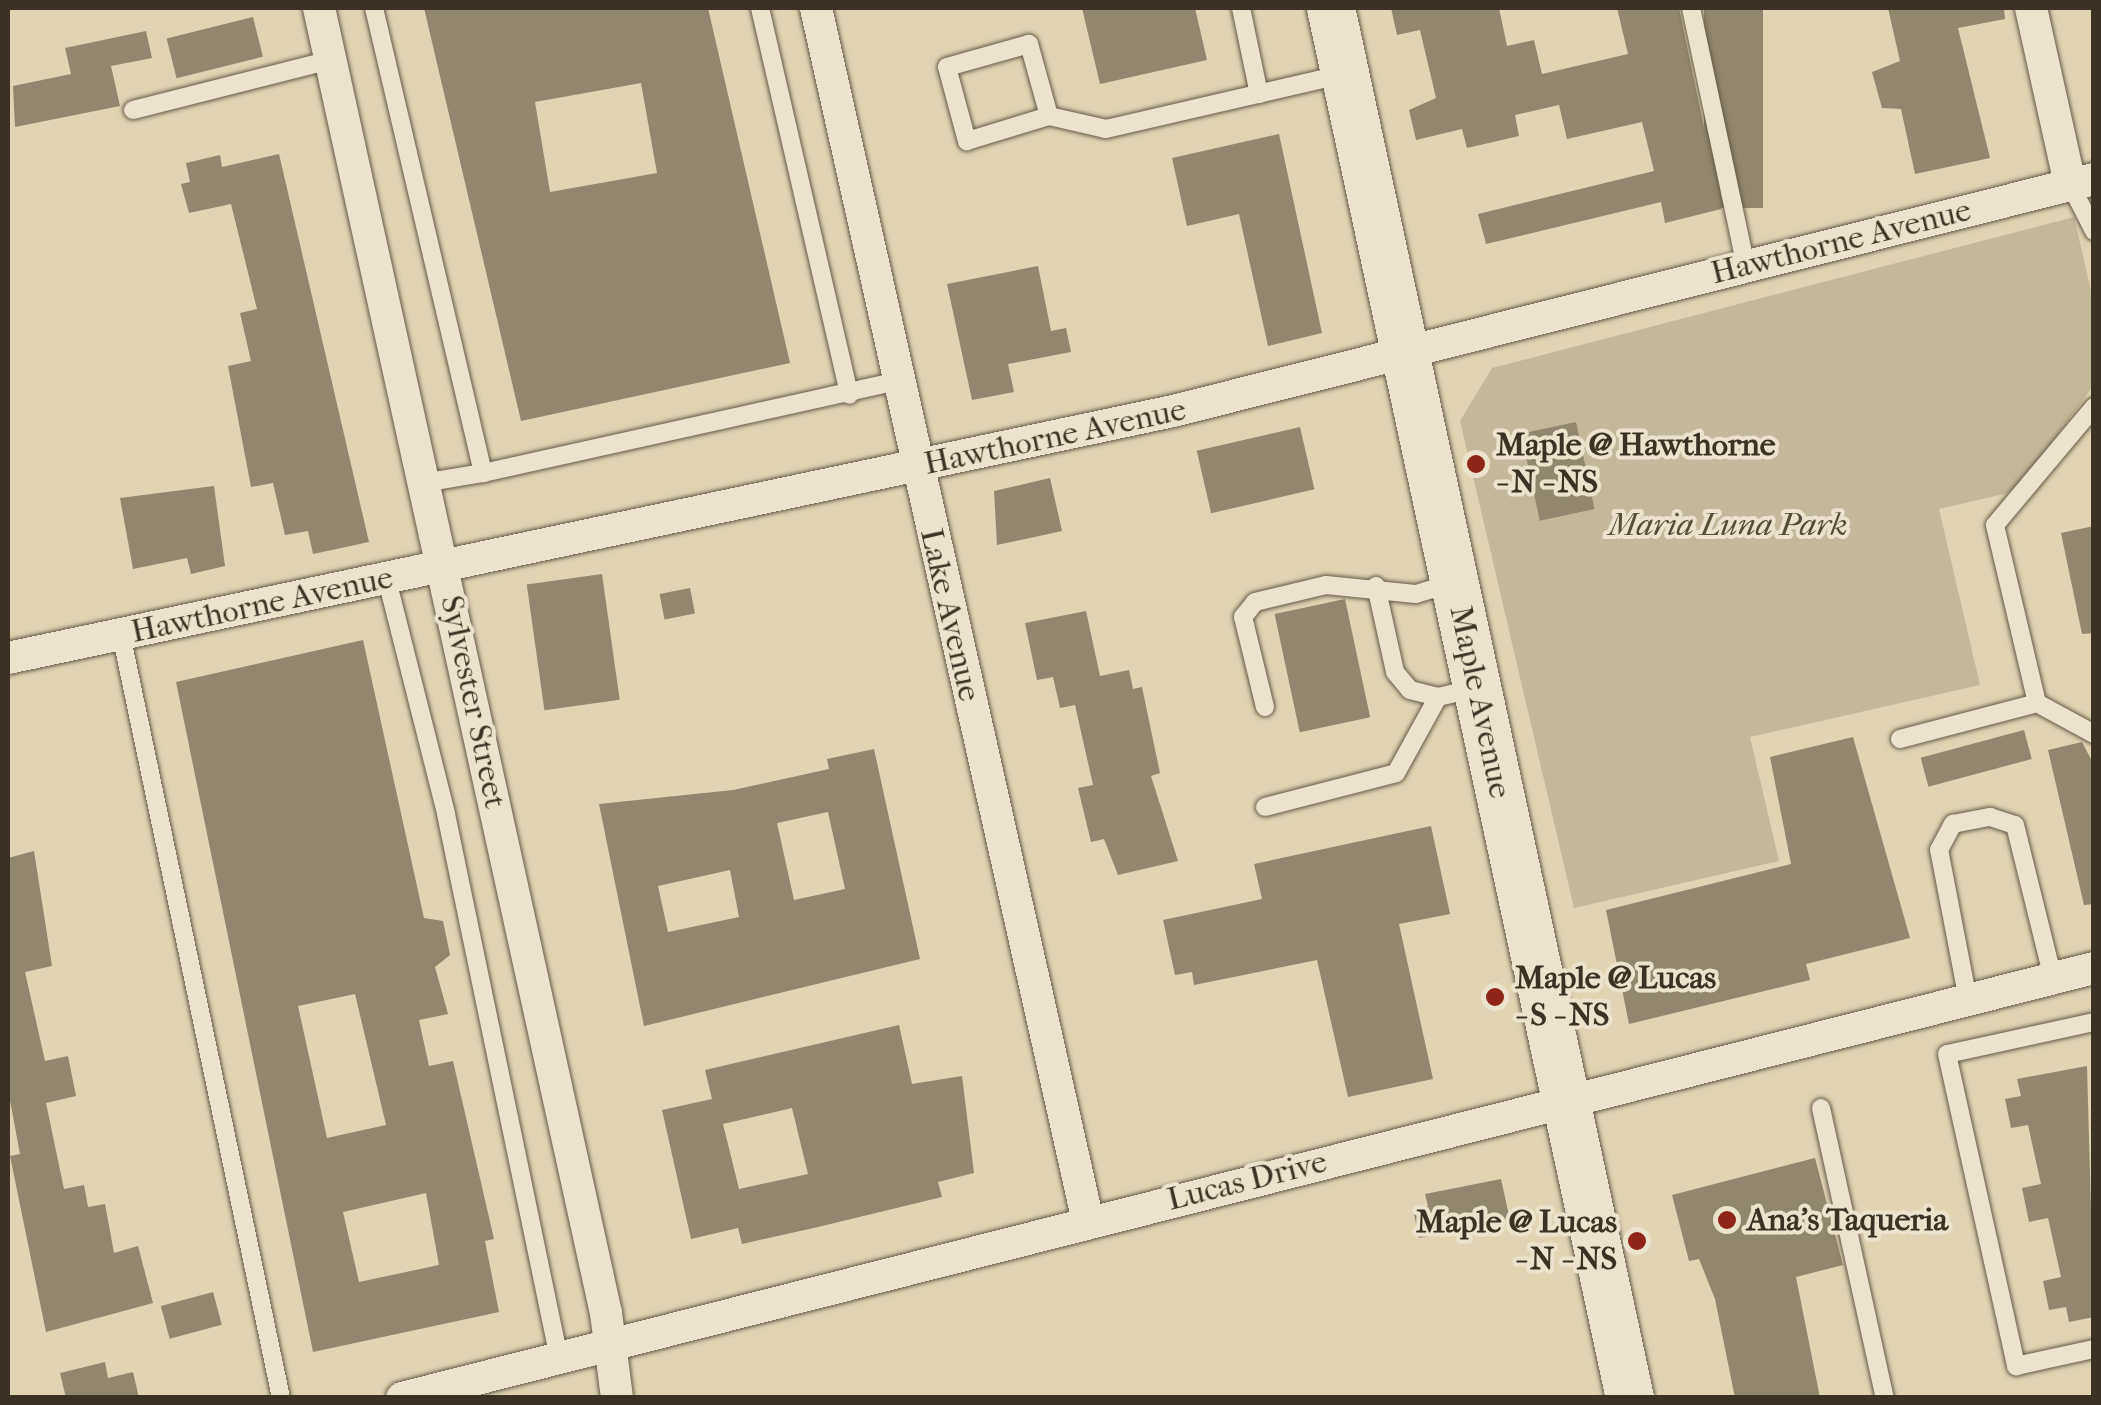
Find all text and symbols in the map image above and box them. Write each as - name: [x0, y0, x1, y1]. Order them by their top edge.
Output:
- street label: Hawthorne Avenue: [1707, 191, 1975, 293]
- street label: Hawthorne Avenue: [921, 391, 1189, 483]
- place label: Maple @ Hawthorne - N - NS: [1496, 427, 1776, 502]
- marker: Maple @ Hawthorne - N - NS: [1465, 453, 1487, 475]
- park label: Maria Luna Park: [1608, 506, 1848, 544]
- street label: Lake Avenue: [911, 525, 989, 705]
- street label: Hawthorne Avenue: [128, 559, 396, 651]
- street label: Sylvester Street: [432, 592, 514, 812]
- street label: Maple Avenue: [1441, 602, 1519, 802]
- place label: Maple @ Lucas - S - NS: [1515, 960, 1716, 1035]
- marker: Maple @ Lucas - S - NS: [1484, 986, 1506, 1008]
- street label: Lucas Drive: [1163, 1143, 1331, 1219]
- place label: Ana's Taqueria: [1747, 1201, 1948, 1239]
- place label: Maple @ Lucas - N - NS: [1416, 1204, 1617, 1279]
- marker: Ana's Taqueria: [1716, 1209, 1738, 1231]
- marker: Maple @ Lucas - N - NS: [1626, 1230, 1648, 1252]

